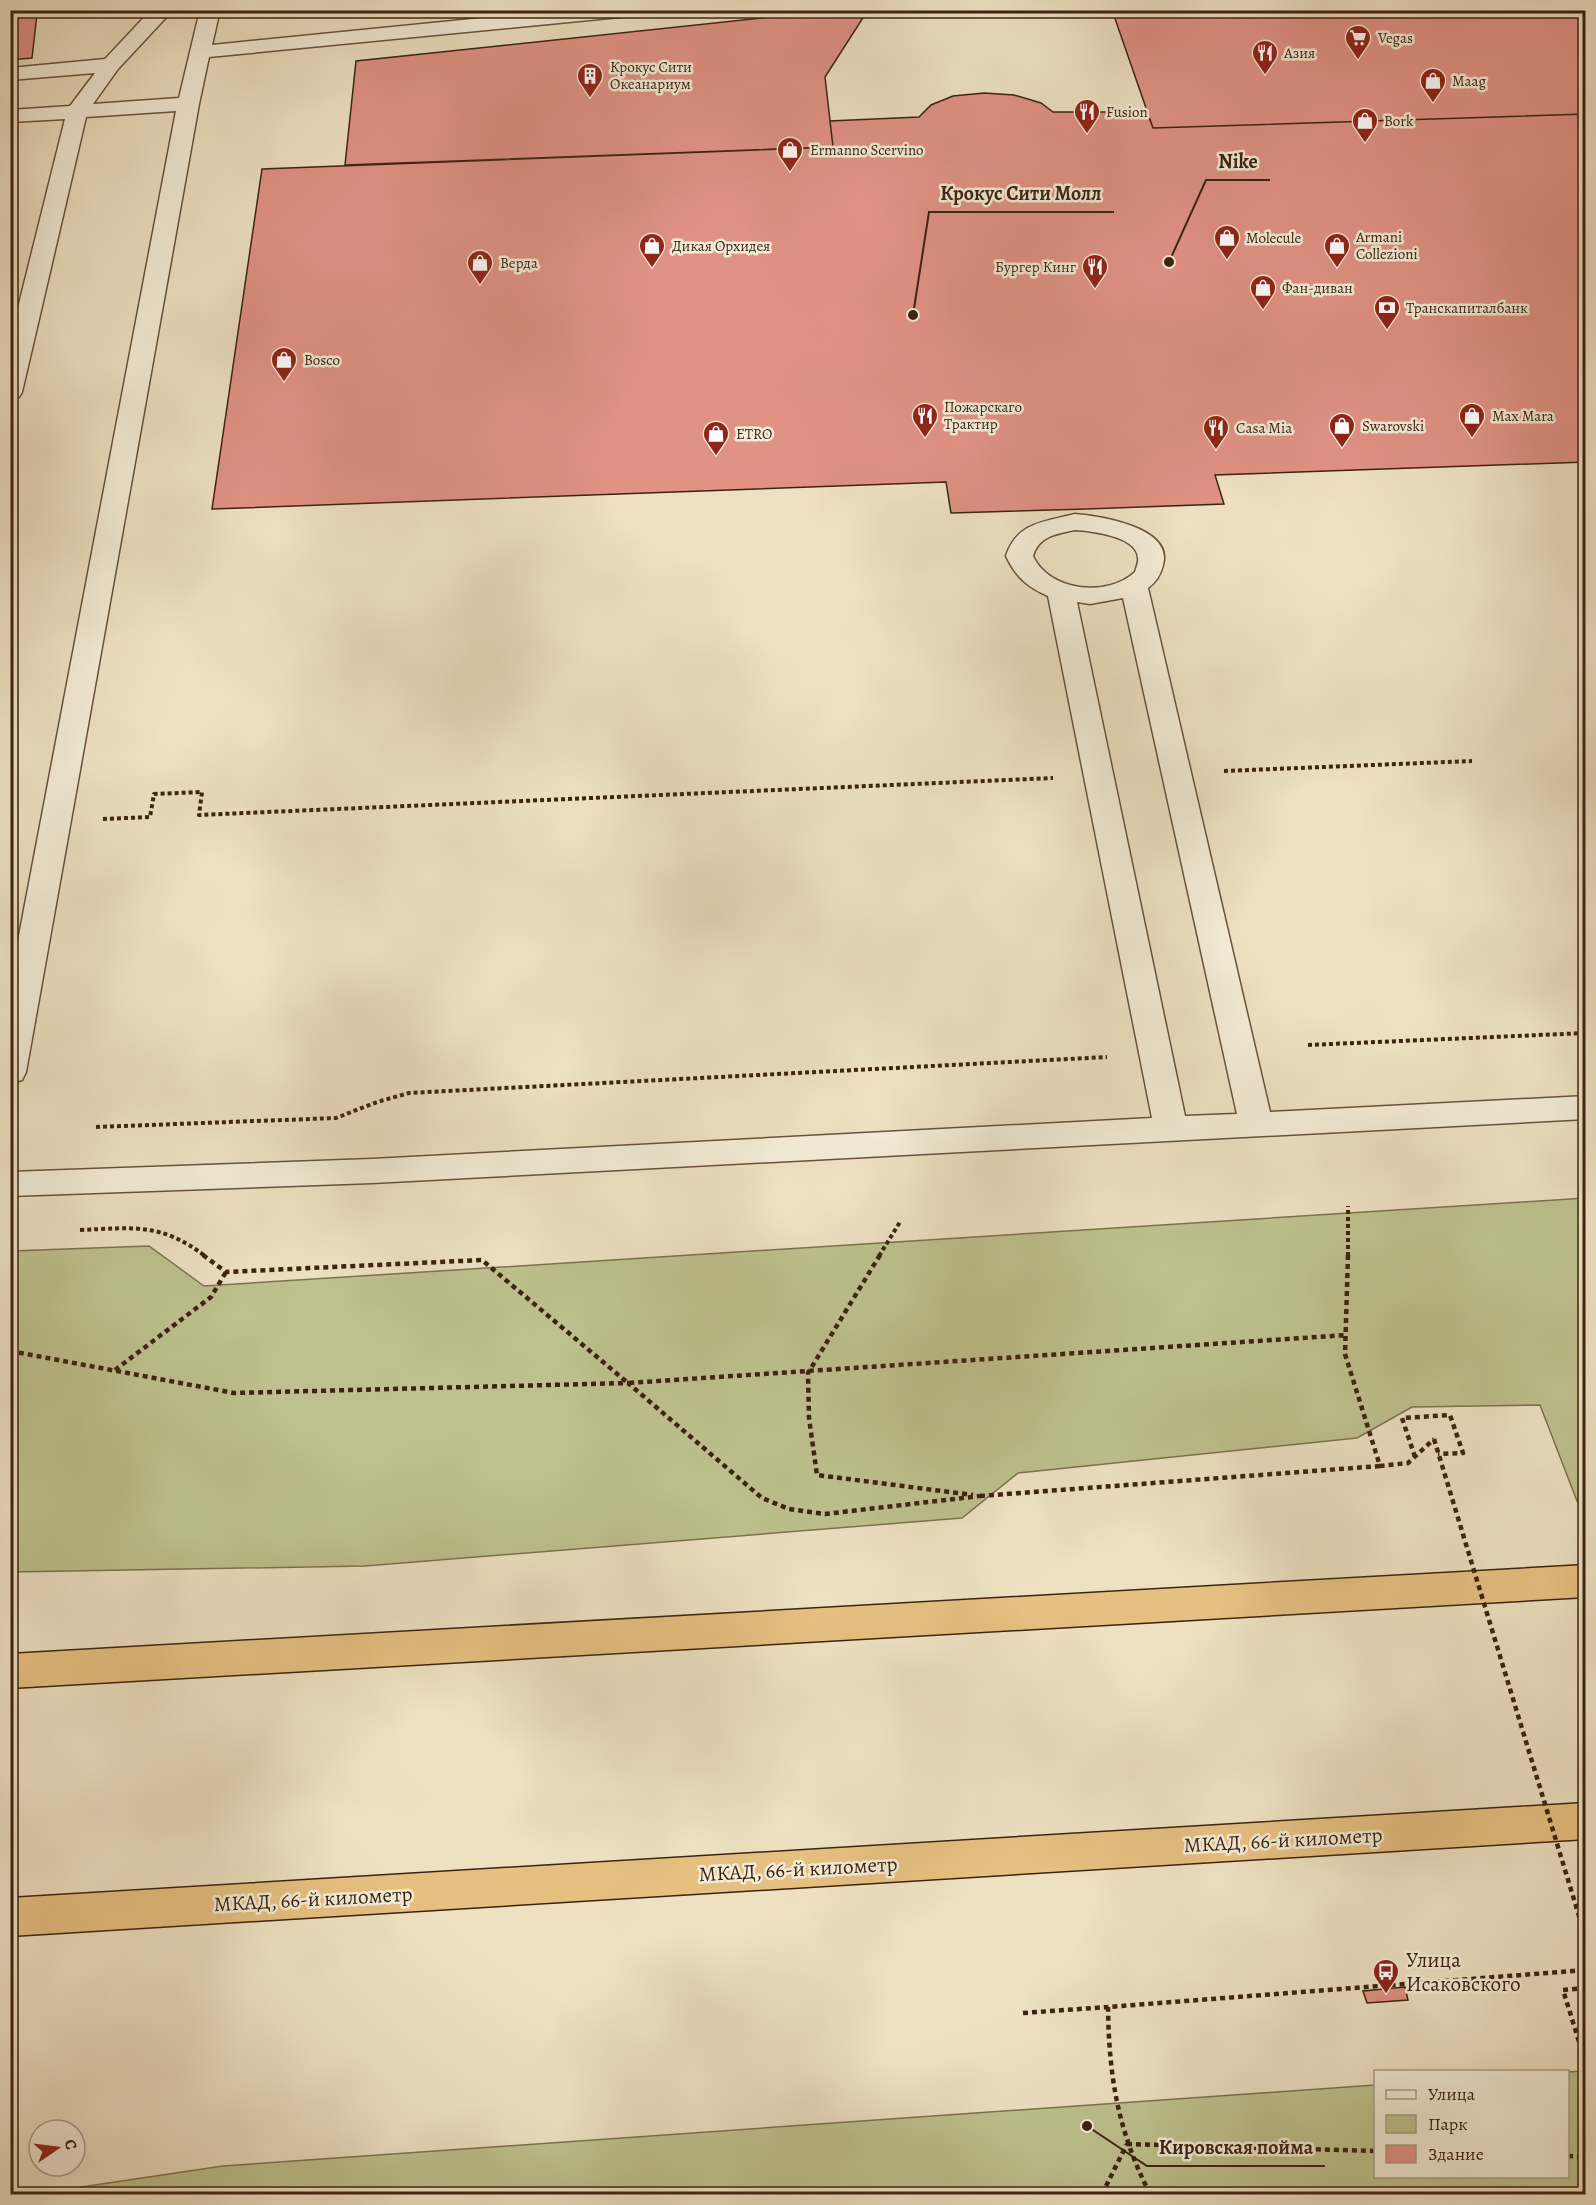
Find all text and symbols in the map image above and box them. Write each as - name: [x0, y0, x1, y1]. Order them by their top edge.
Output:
- supermarket icon: Vegas: [1343, 23, 1373, 61]
- place label: Vegas: [1377, 28, 1413, 48]
- restaurant icon: Азия: [1250, 38, 1280, 76]
- place label: Азия: [1283, 43, 1315, 63]
- place label: Крокус Сити Океанариум: [610, 57, 692, 94]
- building icon: Крокус Сити Океанариум: [575, 61, 605, 99]
- shop icon: Maag: [1418, 66, 1448, 104]
- place label: Maag: [1452, 71, 1487, 91]
- restaurant icon: Fusion: [1072, 97, 1102, 135]
- place label: Fusion: [1106, 102, 1148, 122]
- shop icon: Bork: [1350, 106, 1380, 144]
- place label: Bork: [1384, 111, 1414, 131]
- shop icon: Ermanno Scervino: [775, 135, 805, 173]
- place label: Ermanno Scervino: [810, 140, 924, 160]
- callout: Nike: [1206, 142, 1270, 180]
- text: Nike: [1218, 148, 1258, 175]
- callout: Крокус Сити Молл: [929, 174, 1114, 212]
- text: Крокус Сити Молл: [940, 180, 1102, 207]
- shop icon: Molecule: [1212, 223, 1242, 261]
- place label: Armani Collezioni: [1355, 227, 1418, 264]
- place label: Molecule: [1246, 228, 1301, 248]
- shop icon: Дикая Орхидея: [637, 231, 667, 269]
- shop icon: Armani Collezioni: [1322, 231, 1352, 269]
- place label: Дикая Орхидея: [672, 236, 770, 256]
- shop icon: Верда: [465, 248, 495, 286]
- restaurant icon: Бургер Кинг: [1080, 252, 1110, 290]
- place label: Верда: [500, 253, 538, 273]
- place label: Бургер Кинг: [995, 257, 1077, 277]
- shop icon: Фан-диван: [1248, 273, 1278, 311]
- place label: Фан-диван: [1282, 278, 1353, 298]
- bank icon: Транскапиталбанк: [1372, 293, 1402, 331]
- place label: Транскапиталбанк: [1406, 298, 1528, 318]
- shop icon: Bosco: [269, 345, 299, 383]
- place label: Bosco: [304, 350, 340, 370]
- place label: Пожарскаго Трактир: [944, 397, 1022, 434]
- restaurant icon: Пожарскаго Трактир: [910, 401, 940, 439]
- shop icon: Max Mara: [1457, 401, 1487, 439]
- place label: Max Mara: [1492, 406, 1554, 426]
- shop icon: Swarovski: [1327, 411, 1357, 449]
- restaurant icon: Casa Mia: [1201, 413, 1231, 451]
- place label: Swarovski: [1362, 416, 1424, 436]
- place label: Casa Mia: [1236, 418, 1292, 438]
- shop icon: ETRO: [701, 419, 731, 457]
- place label: ETRO: [736, 424, 772, 444]
- street label: МКАД, 66-й километр: [1183, 1821, 1383, 1859]
- street label: МКАД, 66-й километр: [698, 1850, 898, 1888]
- street label: МКАД, 66-й километр: [213, 1880, 413, 1918]
- place label: Улица Исаковского: [1406, 1946, 1521, 1998]
- bus stop icon: Улица Исаковского: [1371, 1957, 1401, 1995]
- legend: [1374, 2070, 1569, 2178]
- text: Улица: [1428, 2082, 1476, 2106]
- text: Парк: [1428, 2112, 1468, 2136]
- north arrow: [27, 2118, 87, 2178]
- callout: Кировская пойма: [1147, 2128, 1325, 2166]
- text: Кировская пойма: [1159, 2134, 1314, 2161]
- text: С: [59, 2137, 82, 2152]
- text: Здание: [1428, 2142, 1484, 2166]

